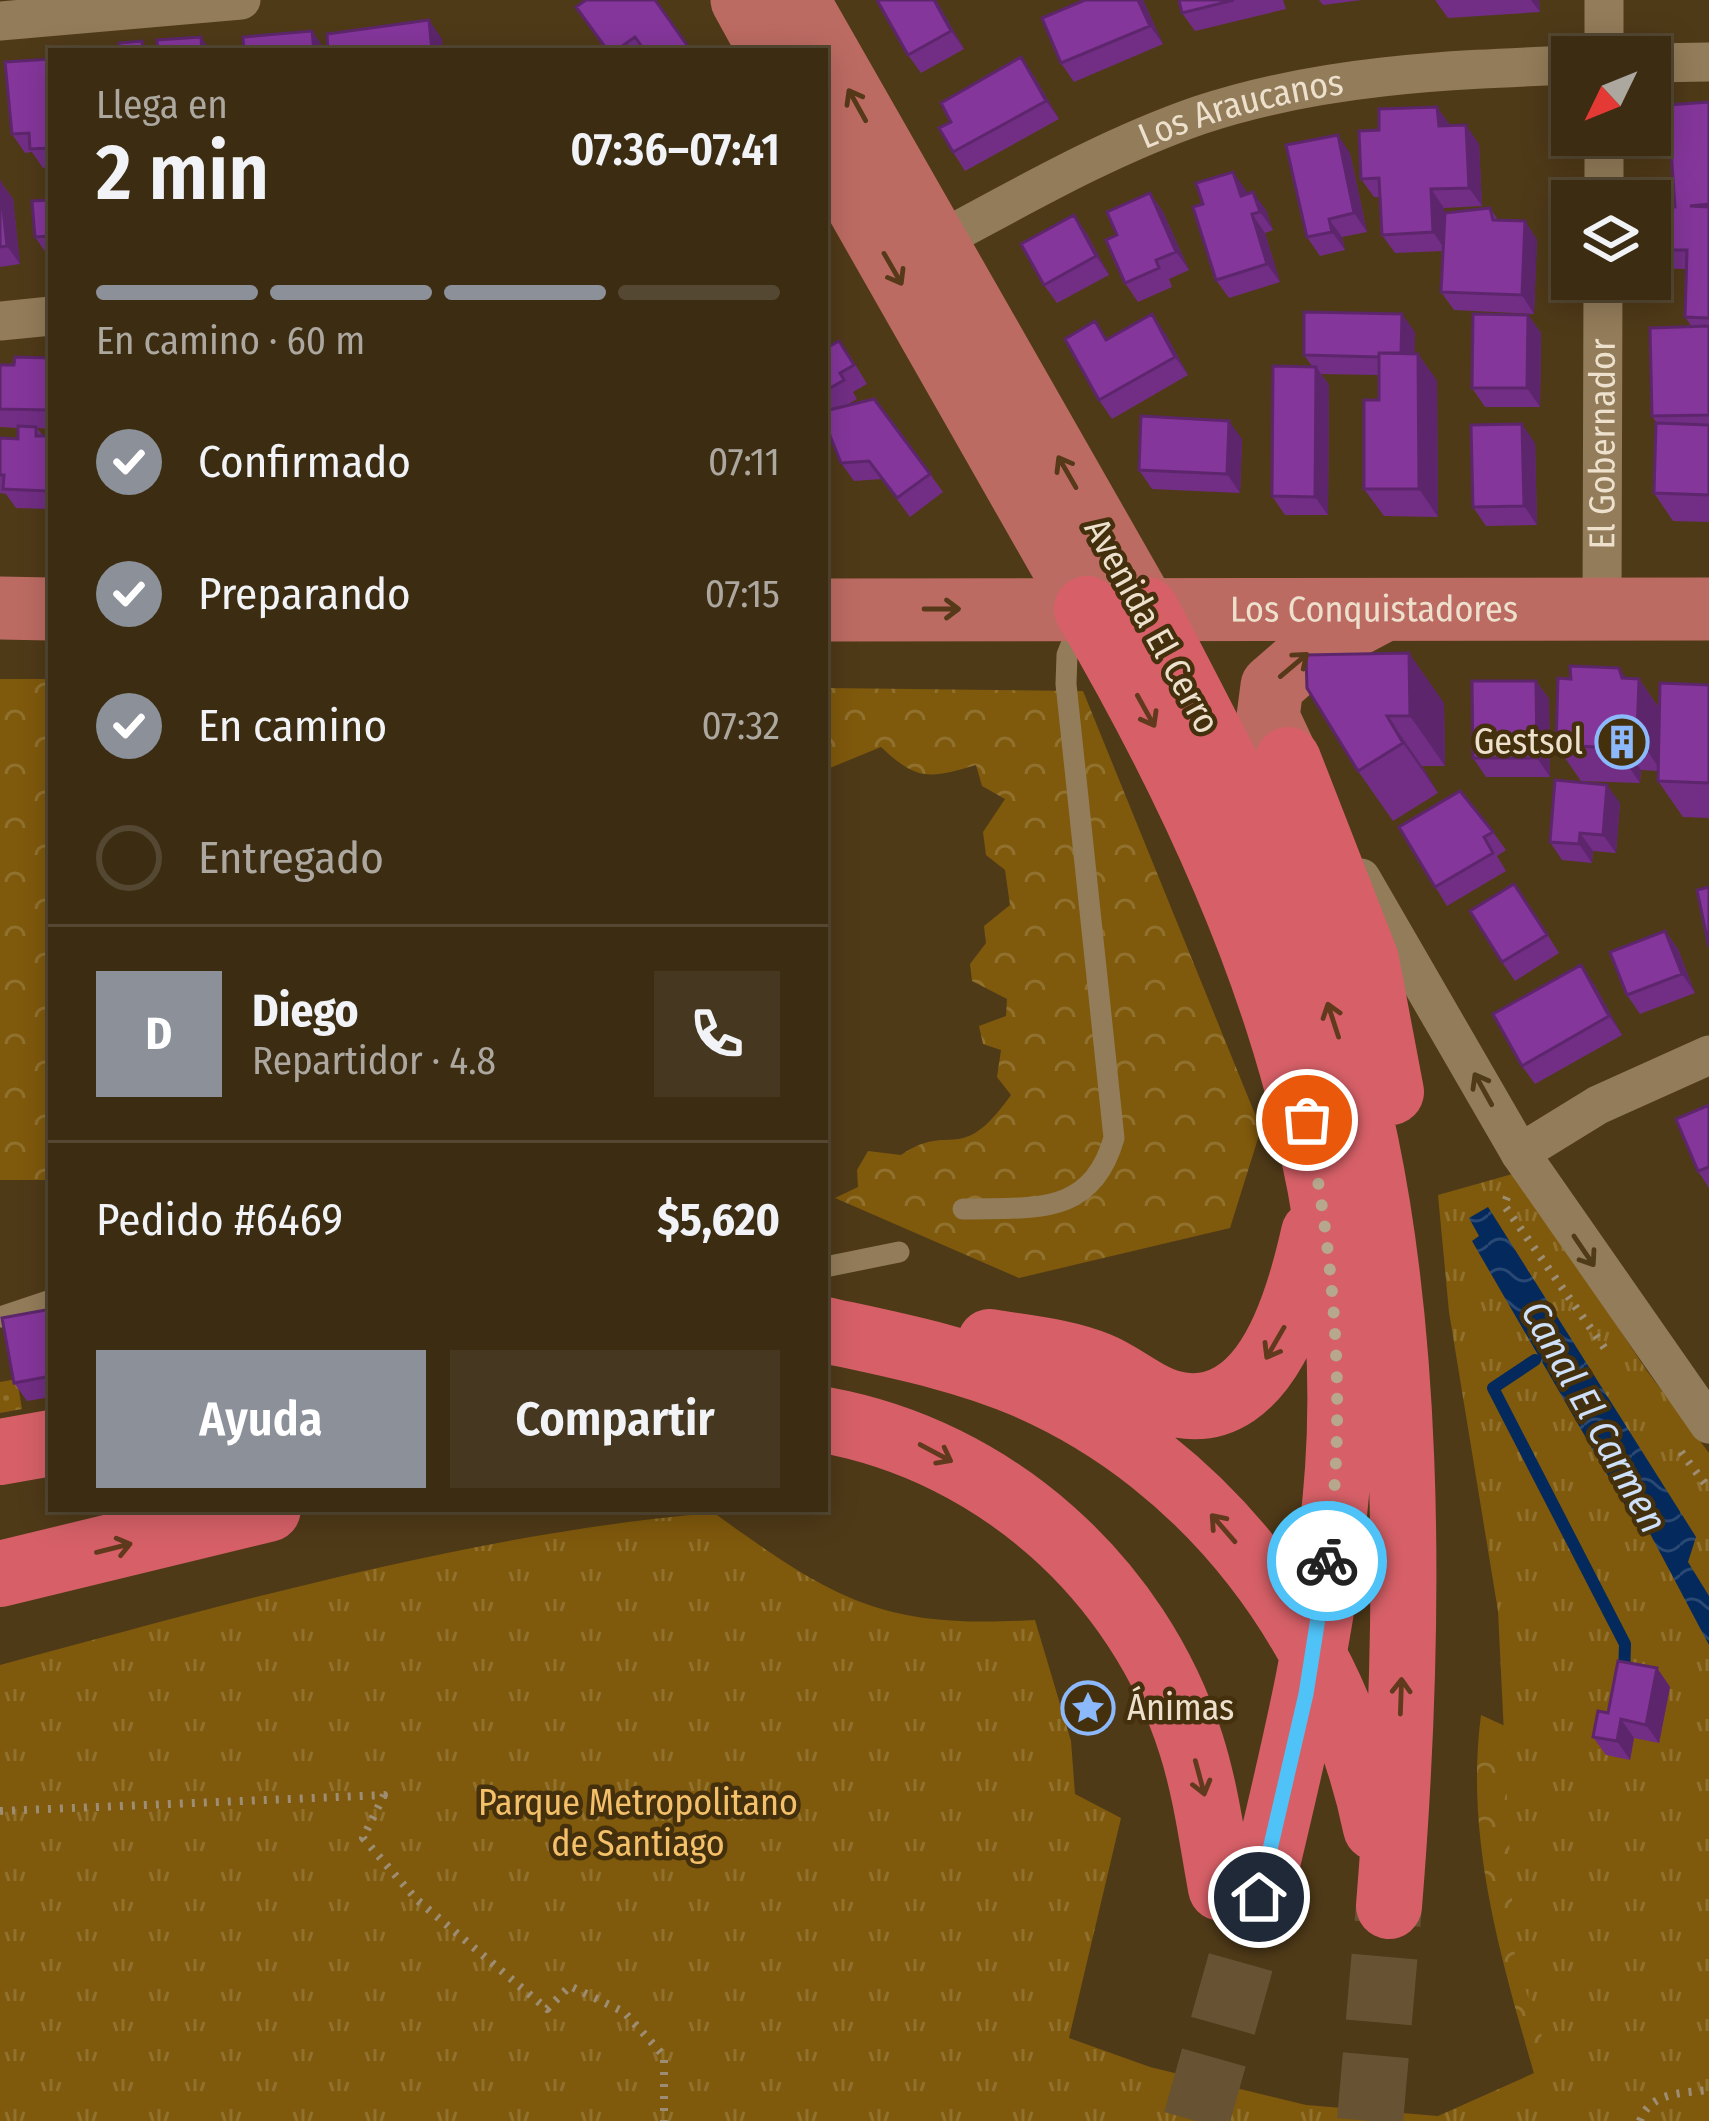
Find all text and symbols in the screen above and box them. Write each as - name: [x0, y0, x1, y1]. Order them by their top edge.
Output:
- north arrow: [1551, 36, 1671, 156]
- map controls: [1551, 36, 1671, 300]
- street label: Los Araucanos: [1132, 60, 1346, 158]
- text: Llega en: [96, 82, 228, 128]
- one-way arrow: [844, 88, 868, 123]
- text: 07:36–07:41: [570, 123, 780, 177]
- text: 2 min: [96, 126, 269, 220]
- button: layers: [1551, 180, 1671, 300]
- one-way arrow: [882, 251, 906, 286]
- text: En camino · 60 m: [96, 318, 365, 364]
- street label: El Gobernador: [1580, 338, 1625, 550]
- icon: check: [96, 429, 162, 495]
- text: Confirmado: [198, 435, 411, 489]
- text: 07:11: [708, 439, 780, 485]
- one-way arrow: [1054, 455, 1078, 490]
- street label: Avenida El Cerro: [1075, 511, 1229, 741]
- icon: check: [96, 561, 162, 627]
- text: Preparando: [198, 567, 411, 621]
- text: 07:15: [705, 571, 780, 617]
- street label: Los Conquistadores: [1230, 587, 1518, 632]
- one-way arrow: [922, 598, 961, 621]
- one-way arrow: [1278, 652, 1309, 679]
- one-way arrow: [1135, 692, 1158, 727]
- icon: check: [96, 693, 162, 759]
- text: En camino: [198, 699, 387, 753]
- text: 07:32: [701, 703, 780, 749]
- building icon: Gestsol: [1594, 714, 1650, 770]
- place label: Gestsol: [1474, 720, 1583, 764]
- text: Entregado: [198, 831, 384, 885]
- button: phone: [654, 971, 780, 1097]
- text: Diego: [252, 984, 359, 1038]
- one-way arrow: [1321, 1002, 1343, 1040]
- text: D: [146, 1007, 172, 1061]
- text: Repartidor · 4.8: [252, 1038, 496, 1084]
- pin: [1256, 1069, 1358, 1171]
- one-way arrow: [1471, 1072, 1495, 1107]
- icon: bag: [1274, 1087, 1340, 1153]
- text: Pedido #6469: [96, 1193, 343, 1247]
- text: $5,620: [657, 1193, 780, 1247]
- one-way arrow: [1571, 1233, 1596, 1267]
- water label: Canal El Carmen: [1511, 1293, 1677, 1541]
- one-way arrow: [1263, 1325, 1287, 1360]
- button: Ayuda: [96, 1350, 426, 1488]
- button: Compartir: [450, 1350, 780, 1488]
- one-way arrow: [918, 1442, 953, 1465]
- courier: [1267, 1501, 1387, 1621]
- one-way arrow: [1210, 1513, 1237, 1544]
- icon: bike: [1294, 1528, 1360, 1594]
- one-way arrow: [94, 1536, 132, 1558]
- one-way arrow: [1390, 1677, 1413, 1716]
- place icon: Ánimas: [1060, 1680, 1116, 1736]
- place label: Ánimas: [1127, 1685, 1234, 1730]
- one-way arrow: [1191, 1758, 1213, 1796]
- park label: Parque Metropolitano de Santiago: [478, 1781, 798, 1866]
- pin: [1208, 1846, 1310, 1948]
- icon: home: [1226, 1864, 1292, 1930]

